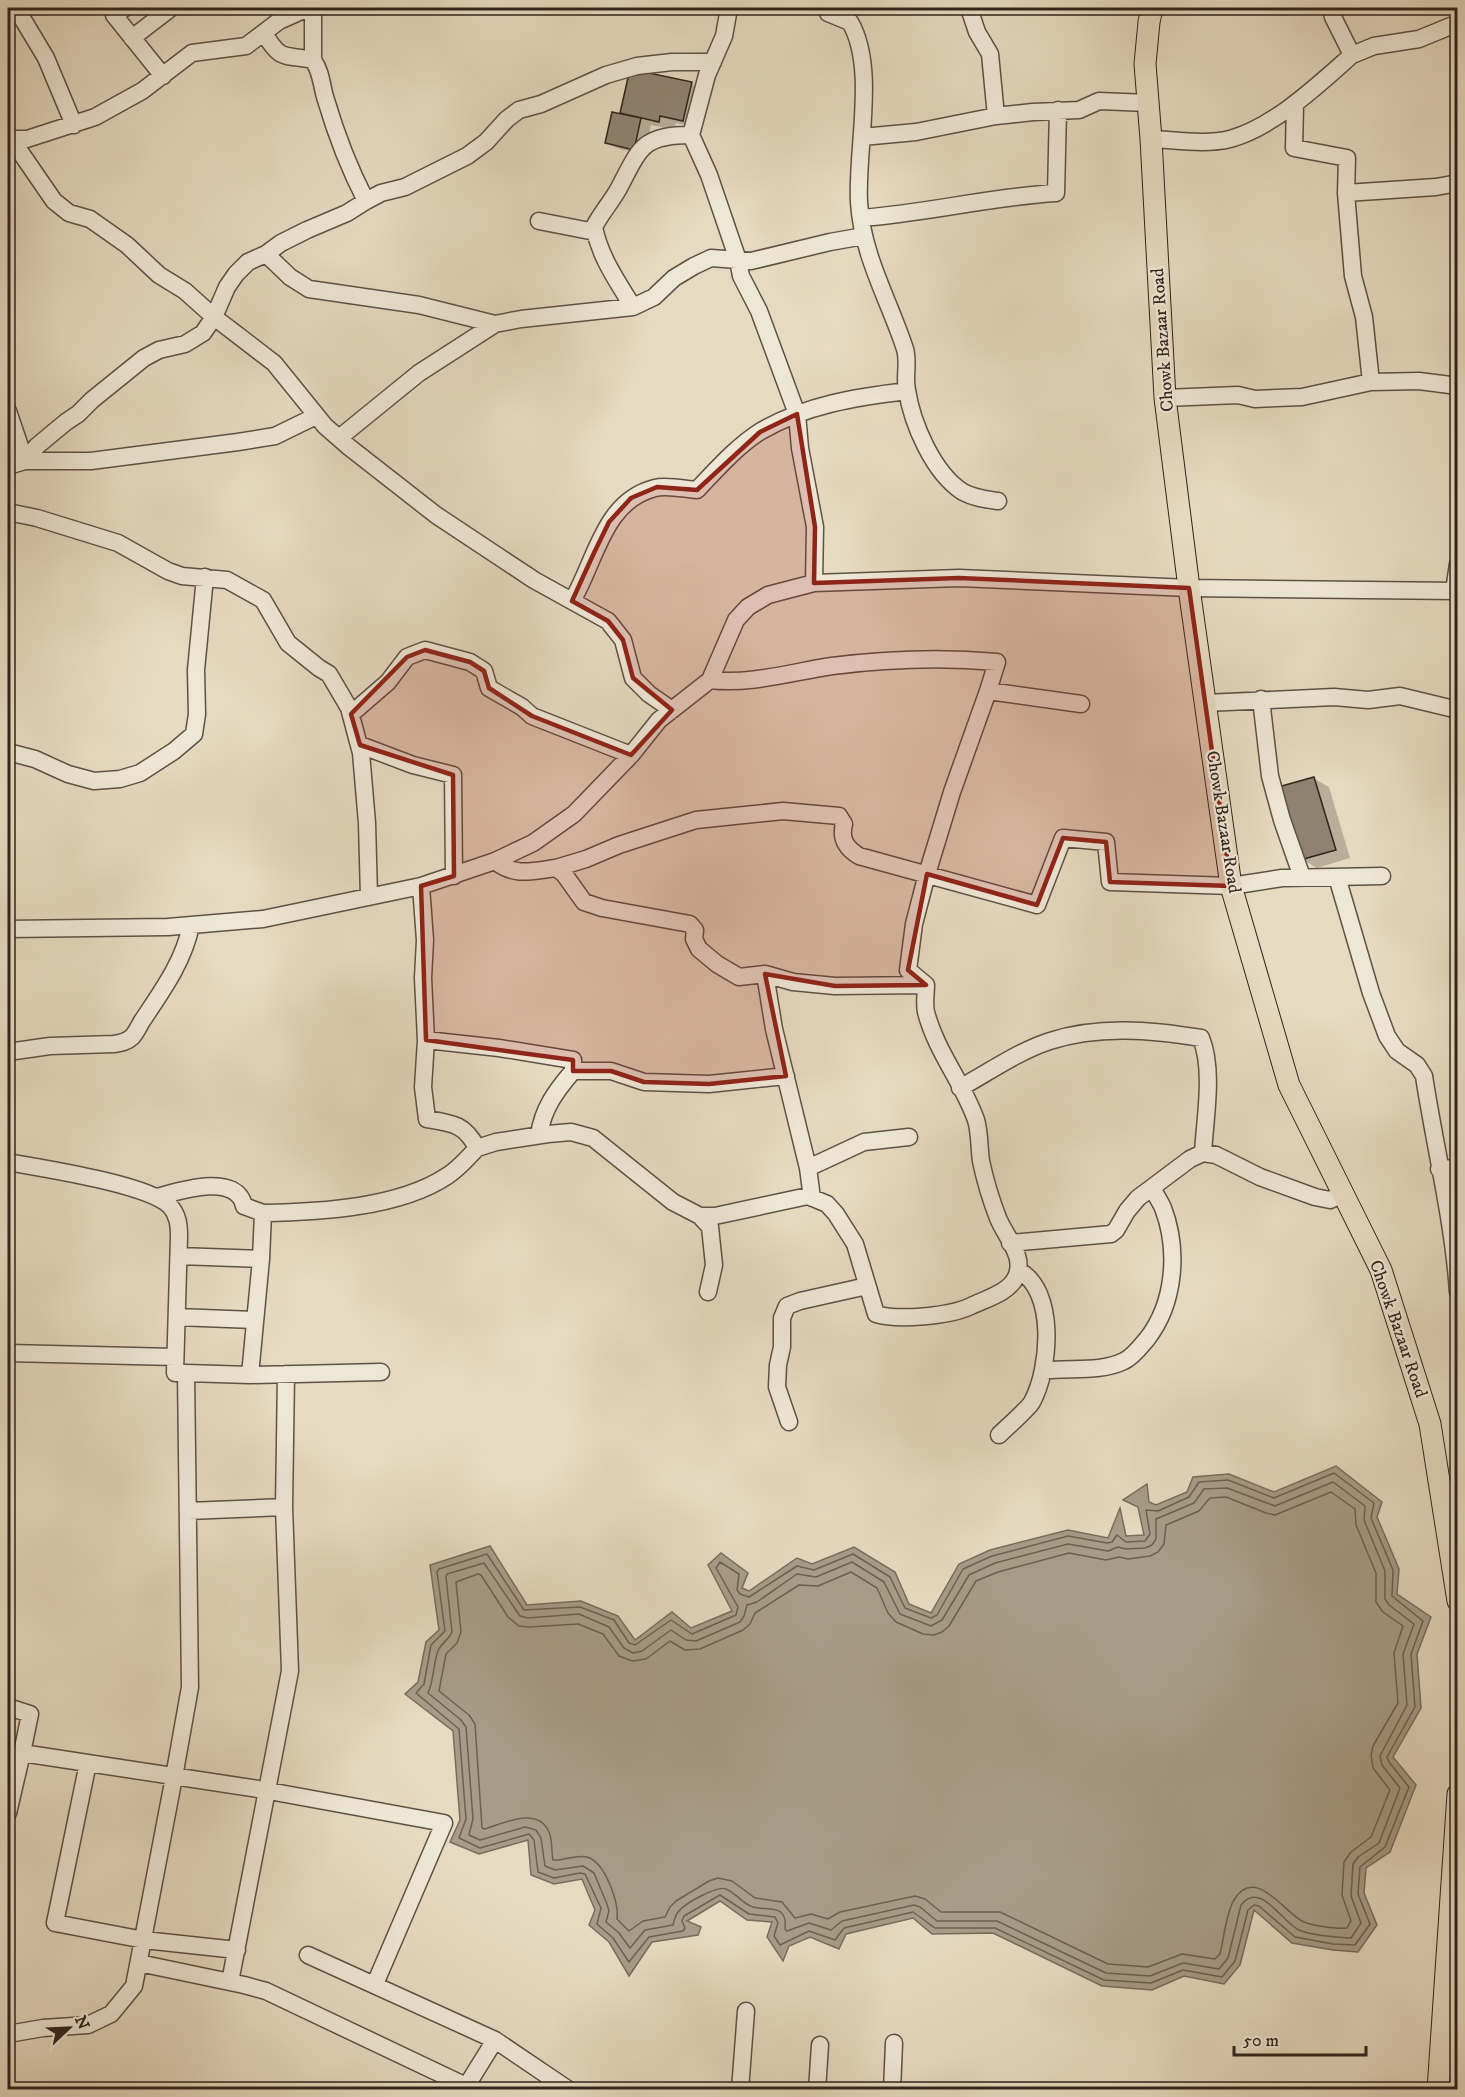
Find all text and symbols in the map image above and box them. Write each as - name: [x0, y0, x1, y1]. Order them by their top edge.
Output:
- street label: Chowk Bazaar Road: [1147, 267, 1179, 413]
- street label: Chowk Bazaar Road: [1201, 749, 1245, 895]
- street label: Chowk Bazaar Road: [1364, 1257, 1432, 1401]
- north arrow: [39, 1998, 99, 2058]
- text: N: [70, 2013, 94, 2032]
- scale bar: [1234, 2019, 1366, 2057]
- text: 50 m: [1243, 2030, 1279, 2052]

